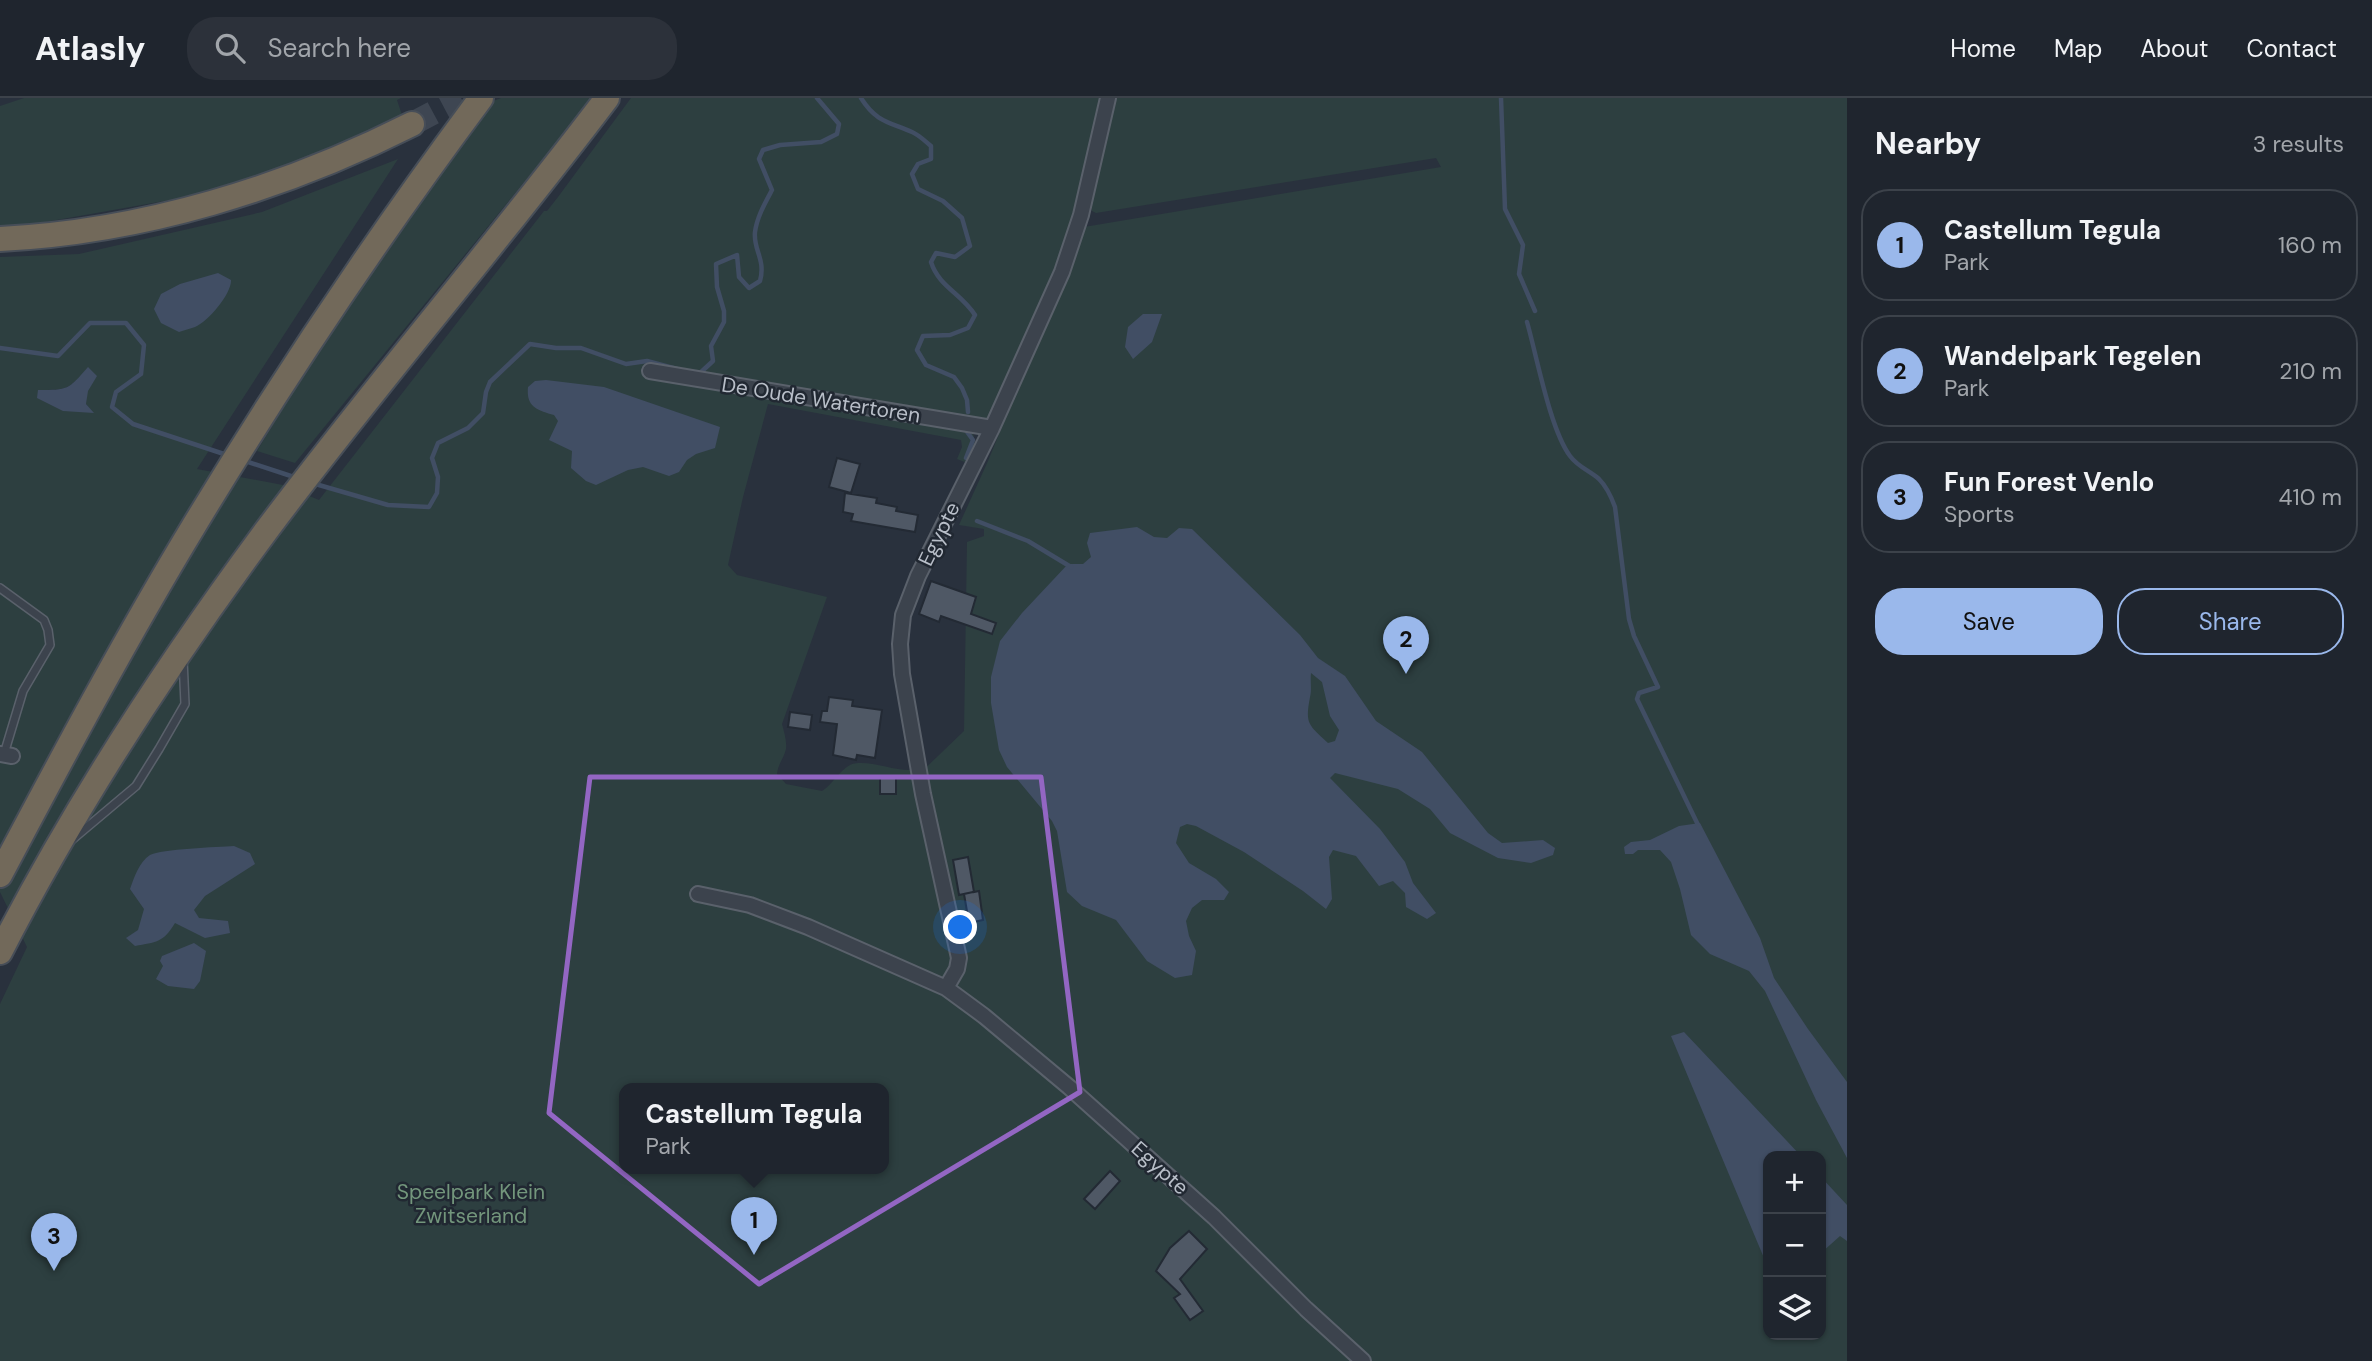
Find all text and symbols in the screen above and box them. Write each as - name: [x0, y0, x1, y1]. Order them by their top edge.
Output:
- search box: [187, 17, 677, 80]
- text: Atlasly: [35, 27, 145, 70]
- icon: search: [211, 29, 249, 67]
- text: Search here: [267, 31, 411, 65]
- text: Home: [1950, 33, 2016, 64]
- text: Map: [2054, 33, 2102, 64]
- text: About: [2140, 33, 2209, 64]
- text: Contact: [2247, 33, 2337, 64]
- text: Nearby: [1875, 124, 1981, 163]
- text: 3 results: [2253, 129, 2344, 159]
- text: Castellum Tegula: [1944, 213, 2161, 247]
- text: 1: [1896, 230, 1904, 260]
- text: 160 m: [2278, 230, 2342, 260]
- text: Park: [1944, 247, 1989, 277]
- text: Wandelpark Tegelen: [1944, 339, 2202, 373]
- text: 2: [1893, 356, 1907, 386]
- text: 210 m: [2279, 356, 2342, 386]
- street label: De Oude Watertoren: [720, 370, 922, 430]
- text: Park: [1944, 373, 1989, 403]
- text: Fun Forest Venlo: [1944, 465, 2154, 499]
- text: 3: [1893, 482, 1907, 512]
- text: 410 m: [2279, 482, 2342, 512]
- street label: Egypte: [912, 497, 966, 571]
- text: Sports: [1944, 499, 2014, 529]
- button: Save: [1875, 588, 2103, 655]
- button: Share: [2117, 588, 2344, 655]
- pin: 2: [1383, 616, 1429, 674]
- your location: [943, 910, 977, 944]
- popup: [619, 1083, 889, 1174]
- text: Castellum Tegula: [645, 1097, 863, 1131]
- text: Park: [645, 1131, 691, 1161]
- street label: Egypte: [1125, 1135, 1195, 1201]
- map controls: [1763, 1151, 1826, 1340]
- button: +: [1763, 1151, 1826, 1214]
- park label: Speelpark Klein Zwitserland: [397, 1178, 545, 1230]
- pin: 1: [731, 1197, 777, 1255]
- pin: 3: [31, 1213, 77, 1271]
- button: −: [1763, 1214, 1826, 1277]
- button: layers: [1763, 1277, 1826, 1340]

